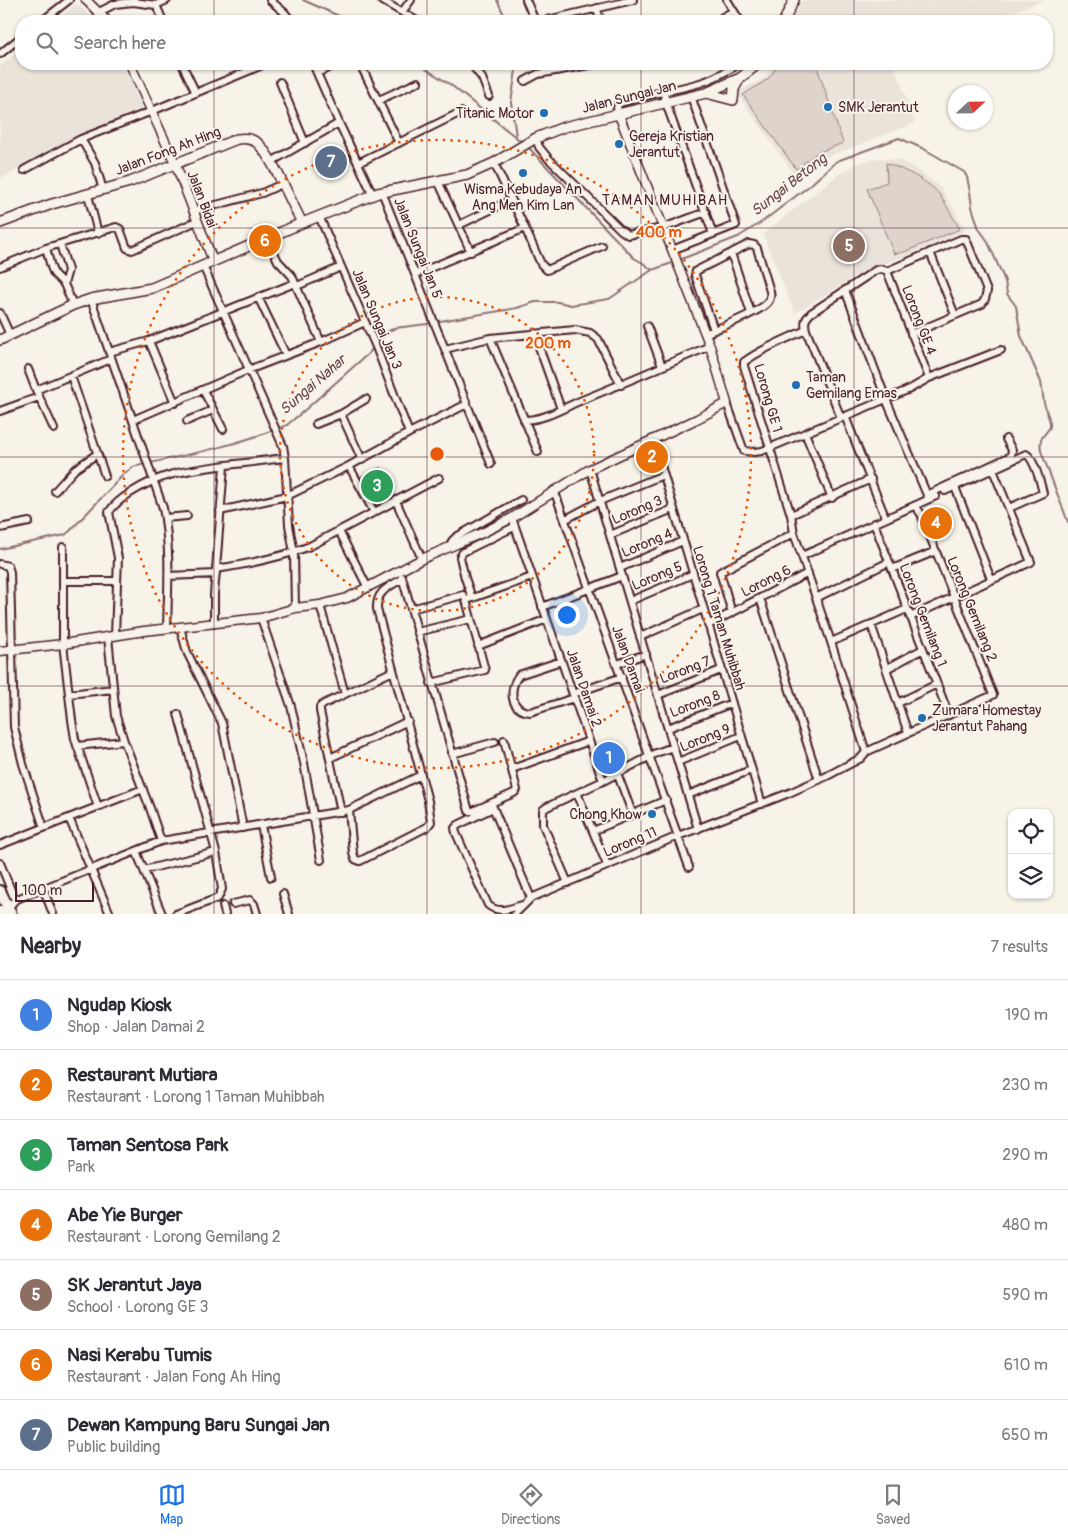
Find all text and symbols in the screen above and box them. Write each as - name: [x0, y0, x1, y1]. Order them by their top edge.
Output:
- search box: [15, 15, 1053, 70]
- icon: search: [33, 29, 61, 57]
- text: Search here: [73, 31, 166, 55]
- street label: Jalan Sungai Jan: [580, 77, 678, 117]
- north arrow: [948, 85, 993, 130]
- place label: SMK Jerantut: [838, 99, 919, 116]
- marker: SMK Jerantut: [822, 101, 834, 113]
- place label: Titanic Motor: [456, 105, 534, 122]
- marker: Titanic Motor: [538, 107, 550, 119]
- street label: Jalan Fong Ah Hing: [113, 123, 223, 179]
- place label: Gereja Kristian Jerantut: [629, 128, 714, 161]
- marker: Gereja Kristian Jerantut: [613, 138, 625, 150]
- pin: 7: [315, 143, 347, 181]
- water label: Sungai Betong: [747, 149, 832, 221]
- marker: Wisma Kebudaya An Ang Men Kim Lan: [517, 167, 529, 179]
- street label: Jalan Bidai: [183, 168, 221, 230]
- place label: Wisma Kebudaya An Ang Men Kim Lan: [464, 181, 582, 214]
- district label: TAMAN MUHIBAH: [602, 191, 728, 210]
- street label: Jalan Sungai Jan 5: [390, 195, 446, 301]
- pin: 6: [249, 222, 281, 260]
- text: 400 m: [636, 223, 682, 242]
- pin: 5: [833, 227, 865, 265]
- street label: Jalan Sungai Jan 3: [348, 266, 406, 372]
- street label: Lorong GE 4: [898, 283, 940, 357]
- text: 200 m: [525, 334, 571, 353]
- water label: Sungai Nahar: [276, 350, 351, 419]
- street label: Lorong GE 1: [750, 362, 786, 434]
- place label: Taman Gemilang Emas: [806, 369, 898, 402]
- marker: Taman Gemilang Emas: [790, 379, 802, 391]
- pin: 2: [636, 438, 668, 476]
- centre of rings: [428, 445, 446, 463]
- pin: 3: [361, 467, 393, 505]
- street label: Lorong 3: [609, 492, 665, 528]
- pin: 4: [920, 504, 952, 542]
- street label: Lorong 4: [619, 525, 675, 561]
- street label: Lorong 1 Taman Muhibbah: [689, 544, 749, 692]
- street label: Lorong Gemilang 2: [943, 554, 1001, 664]
- street label: Lorong 5: [629, 558, 685, 594]
- street label: Lorong 6: [738, 561, 794, 601]
- street label: Lorong Gemilang 1: [895, 561, 951, 669]
- your location: [554, 602, 580, 628]
- street label: Jalan Damai: [608, 623, 648, 695]
- street label: Jalan Damai 2: [563, 647, 605, 729]
- street label: Lorong 7: [657, 652, 713, 687]
- street label: Lorong 8: [667, 687, 723, 721]
- place label: Zumara Homestay Jerantut Pahang: [932, 702, 1041, 735]
- marker: Zumara Homestay Jerantut Pahang: [916, 712, 928, 724]
- street label: Lorong 9: [677, 720, 733, 756]
- pin: 1: [593, 739, 625, 777]
- place label: Chong Khow: [570, 806, 643, 823]
- marker: Chong Khow: [646, 808, 658, 820]
- map controls: [1008, 809, 1053, 899]
- button: locate: [1008, 809, 1053, 854]
- street label: Lorong 11: [601, 823, 659, 861]
- button: layers: [1008, 854, 1053, 899]
- scale bar: [15, 879, 94, 902]
- text: 100 m: [22, 882, 62, 899]
- text: Nearby: [20, 933, 81, 960]
- text: 7 results: [990, 937, 1048, 957]
- text: Ngudap Kiosk: [67, 993, 172, 1017]
- text: 1: [33, 1005, 39, 1025]
- text: 190 m: [1005, 1005, 1048, 1025]
- text: Shop · Jalan Damai 2: [67, 1017, 205, 1037]
- text: Restaurant Mutiara: [67, 1063, 218, 1087]
- text: 2: [32, 1075, 40, 1095]
- text: 230 m: [1002, 1075, 1048, 1095]
- text: Restaurant · Lorong 1 Taman Muhibbah: [67, 1087, 325, 1107]
- text: Taman Sentosa Park: [67, 1133, 228, 1157]
- text: 3: [32, 1145, 40, 1165]
- text: 290 m: [1002, 1145, 1048, 1165]
- text: Park: [67, 1157, 95, 1177]
- text: Abe Yie Burger: [67, 1203, 182, 1227]
- text: 4: [31, 1215, 41, 1235]
- text: 480 m: [1002, 1215, 1048, 1235]
- text: Restaurant · Lorong Gemilang 2: [67, 1227, 281, 1247]
- text: SK Jerantut Jaya: [67, 1273, 202, 1297]
- text: 5: [32, 1285, 40, 1305]
- text: 590 m: [1002, 1285, 1048, 1305]
- text: School · Lorong GE 3: [67, 1297, 208, 1317]
- text: Nasi Kerabu Tumis: [67, 1343, 212, 1367]
- text: 6: [31, 1355, 41, 1375]
- text: 610 m: [1004, 1355, 1048, 1375]
- text: Restaurant · Jalan Fong Ah Hing: [67, 1367, 281, 1387]
- text: Dewan Kampung Baru Sungai Jan: [67, 1413, 330, 1437]
- text: 7: [32, 1425, 40, 1445]
- text: 650 m: [1001, 1425, 1048, 1445]
- text: Public building: [67, 1437, 160, 1457]
- tab: Map: [158, 1481, 186, 1528]
- tab: Directions: [501, 1481, 560, 1528]
- tab: Saved: [876, 1481, 910, 1528]

